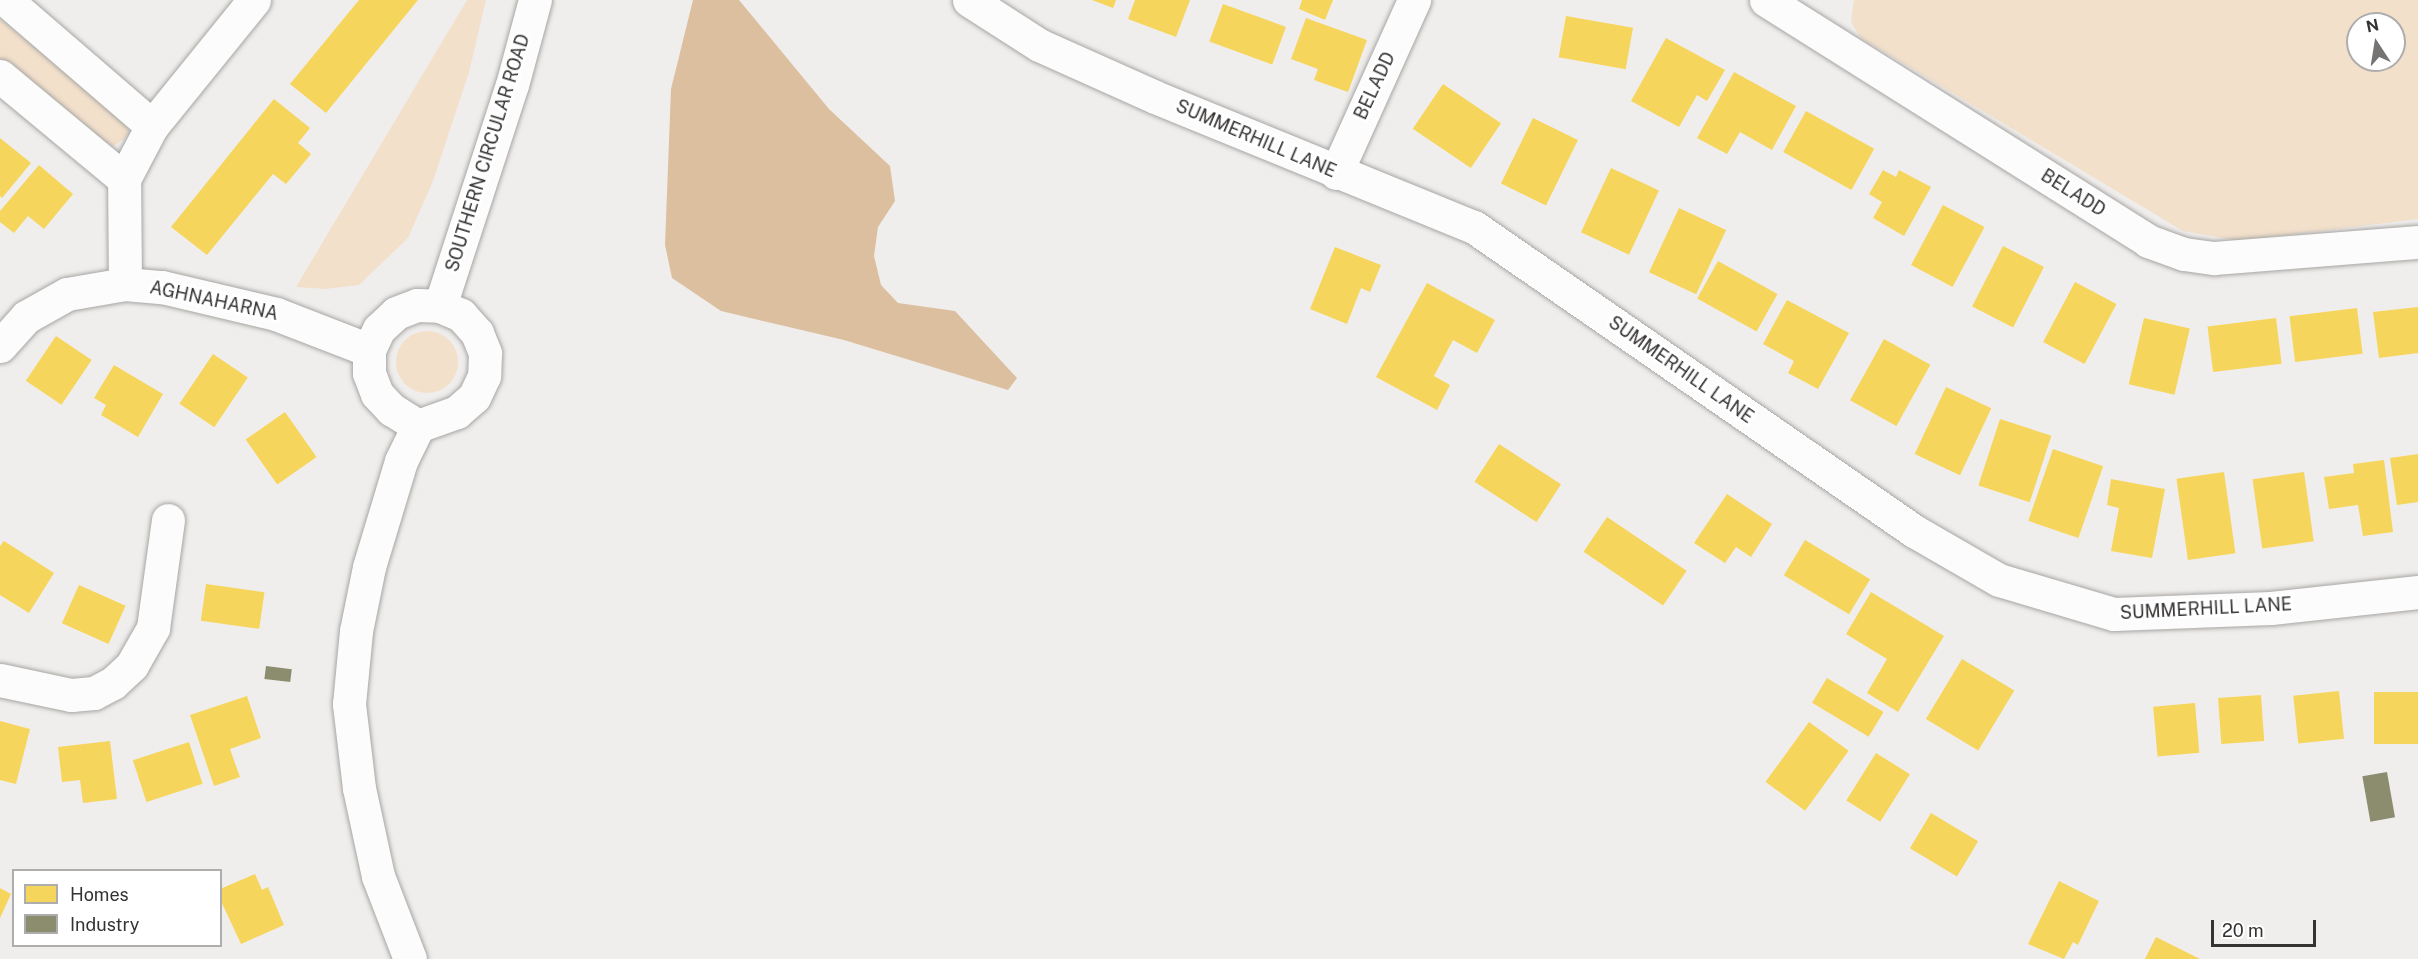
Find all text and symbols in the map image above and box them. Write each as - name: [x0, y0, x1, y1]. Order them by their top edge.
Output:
- north arrow: [2346, 12, 2406, 72]
- text: N: [2364, 15, 2381, 36]
- street label: SOUTHERN CIRCULAR ROAD: [441, 31, 535, 275]
- street label: BELADD: [1350, 49, 1400, 123]
- street label: SUMMERHILL LANE: [1173, 95, 1339, 183]
- street label: BELADD: [2037, 165, 2109, 221]
- street label: AGHNAHARNA: [148, 277, 280, 325]
- street label: SUMMERHILL LANE: [1604, 312, 1758, 428]
- street label: SUMMERHILL LANE: [2119, 594, 2293, 624]
- legend: [12, 869, 222, 947]
- text: Homes: [70, 884, 129, 905]
- scale bar: [2214, 908, 2319, 946]
- text: Industry: [70, 914, 139, 935]
- text: 20 m: [2222, 920, 2264, 941]

